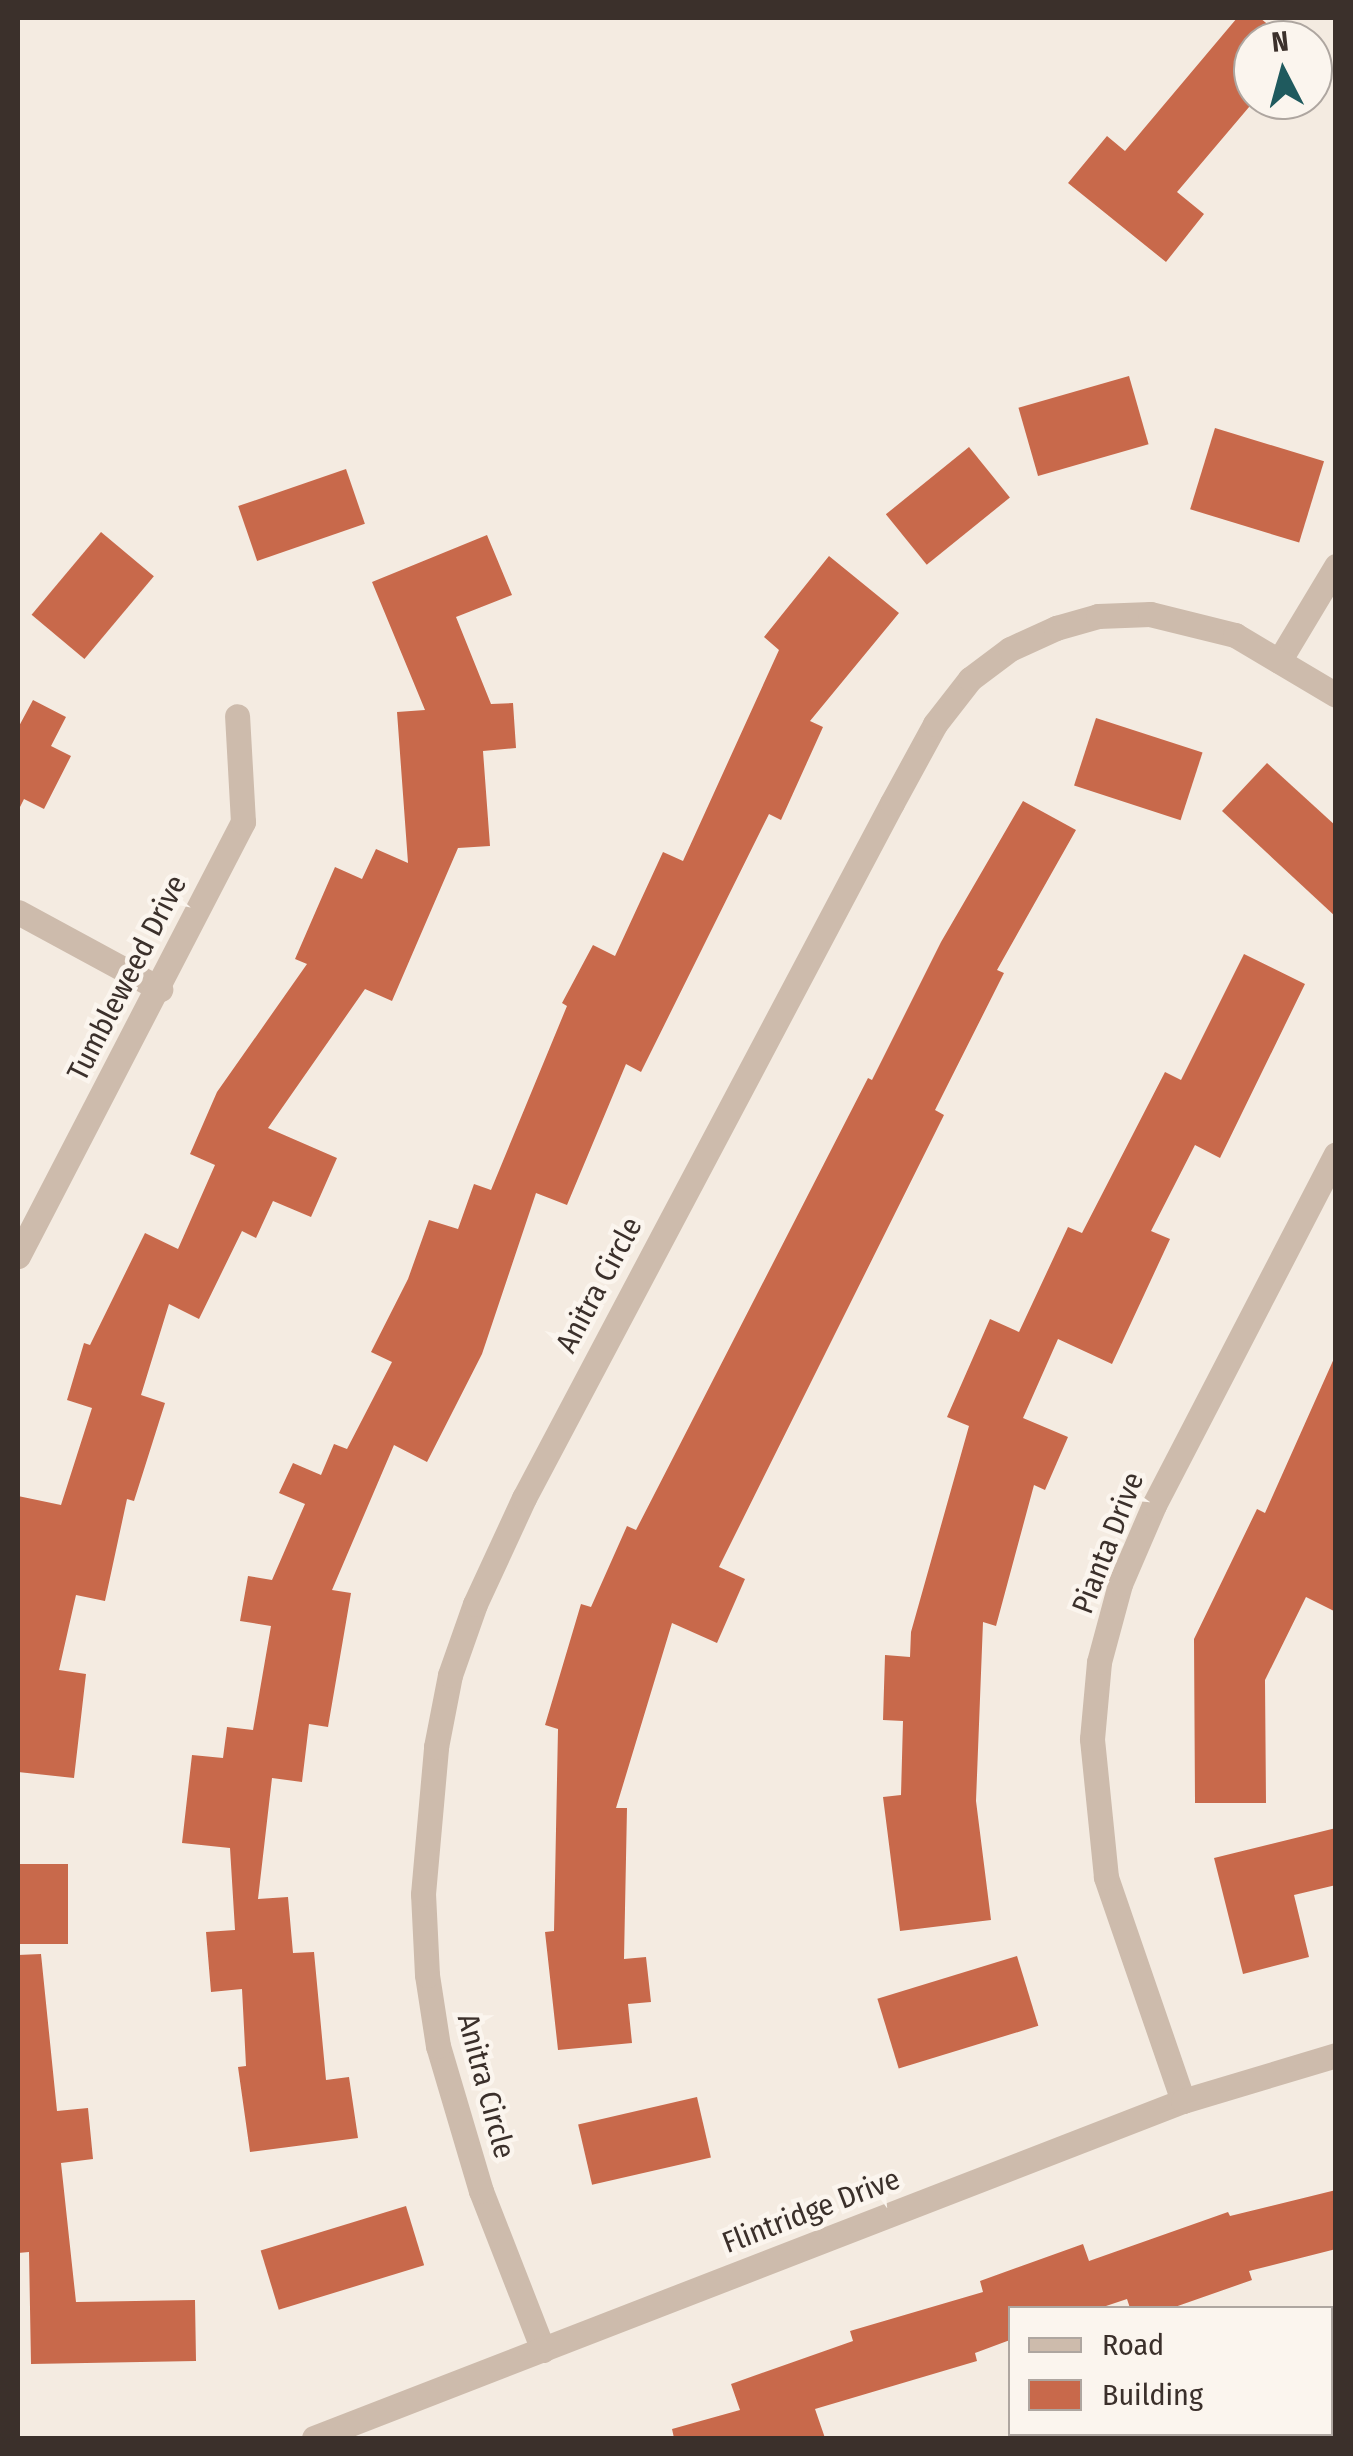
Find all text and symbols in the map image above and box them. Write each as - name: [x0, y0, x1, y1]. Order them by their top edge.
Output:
- north arrow: [1233, 20, 1333, 120]
- text: N: [1270, 24, 1290, 59]
- street label: Tumbleweed Drive: [60, 869, 194, 1087]
- street label: Anitra Circle: [548, 1211, 650, 1359]
- street label: Pianta Drive: [1065, 1467, 1151, 1619]
- street label: Anitra Circle: [449, 2010, 523, 2162]
- street label: Flintridge Drive: [717, 2161, 905, 2261]
- legend: [1008, 2306, 1333, 2436]
- text: Road: [1102, 2327, 1164, 2363]
- text: Building: [1102, 2377, 1203, 2413]

